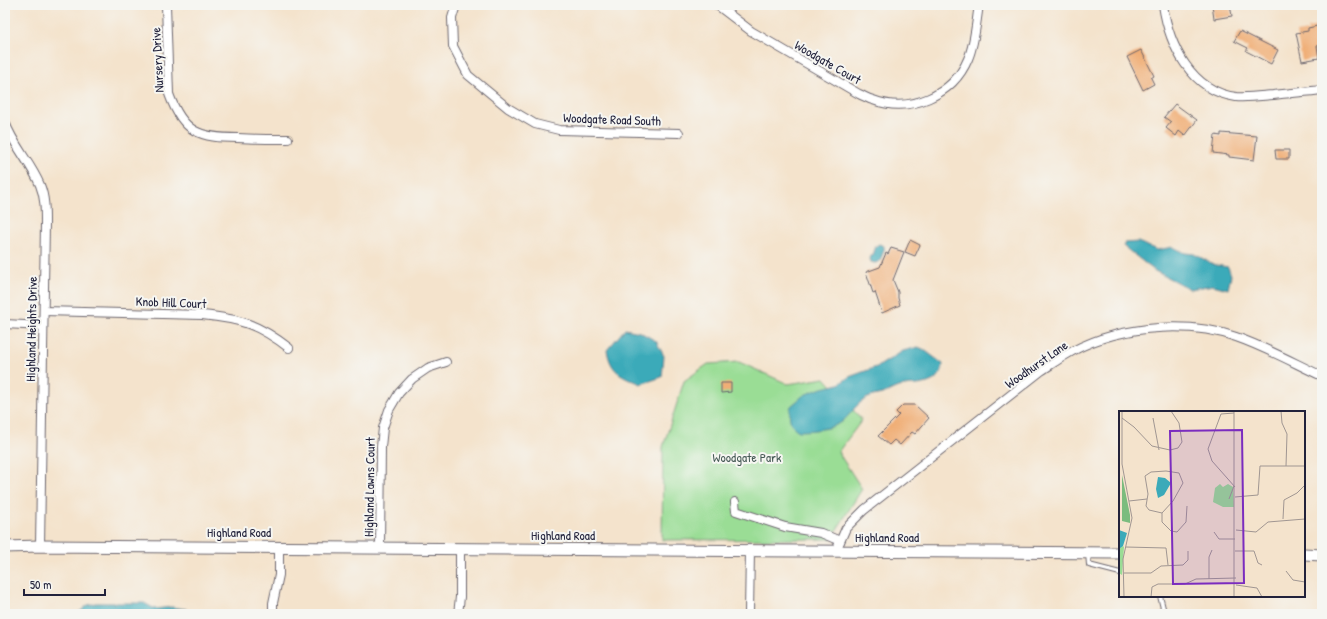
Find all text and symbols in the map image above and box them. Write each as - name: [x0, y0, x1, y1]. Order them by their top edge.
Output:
- street label: Nursery Drive: [146, 27, 168, 93]
- street label: Woodgate Court: [791, 36, 865, 89]
- street label: Woodgate Road South: [563, 108, 662, 130]
- street label: Highland Heights Drive: [21, 276, 41, 382]
- street label: Knob Hill Court: [135, 292, 207, 312]
- street label: Woodhurst Lane: [1001, 336, 1071, 392]
- inset map: [1119, 411, 1305, 597]
- street label: Highland Lawns Court: [359, 437, 379, 537]
- park label: Woodgate Park: [713, 448, 782, 466]
- street label: Highland Road: [207, 523, 271, 541]
- street label: Highland Road: [531, 526, 595, 544]
- street label: Highland Road: [855, 528, 919, 546]
- scale bar: [24, 571, 105, 597]
- text: 50 m: [30, 576, 51, 593]

